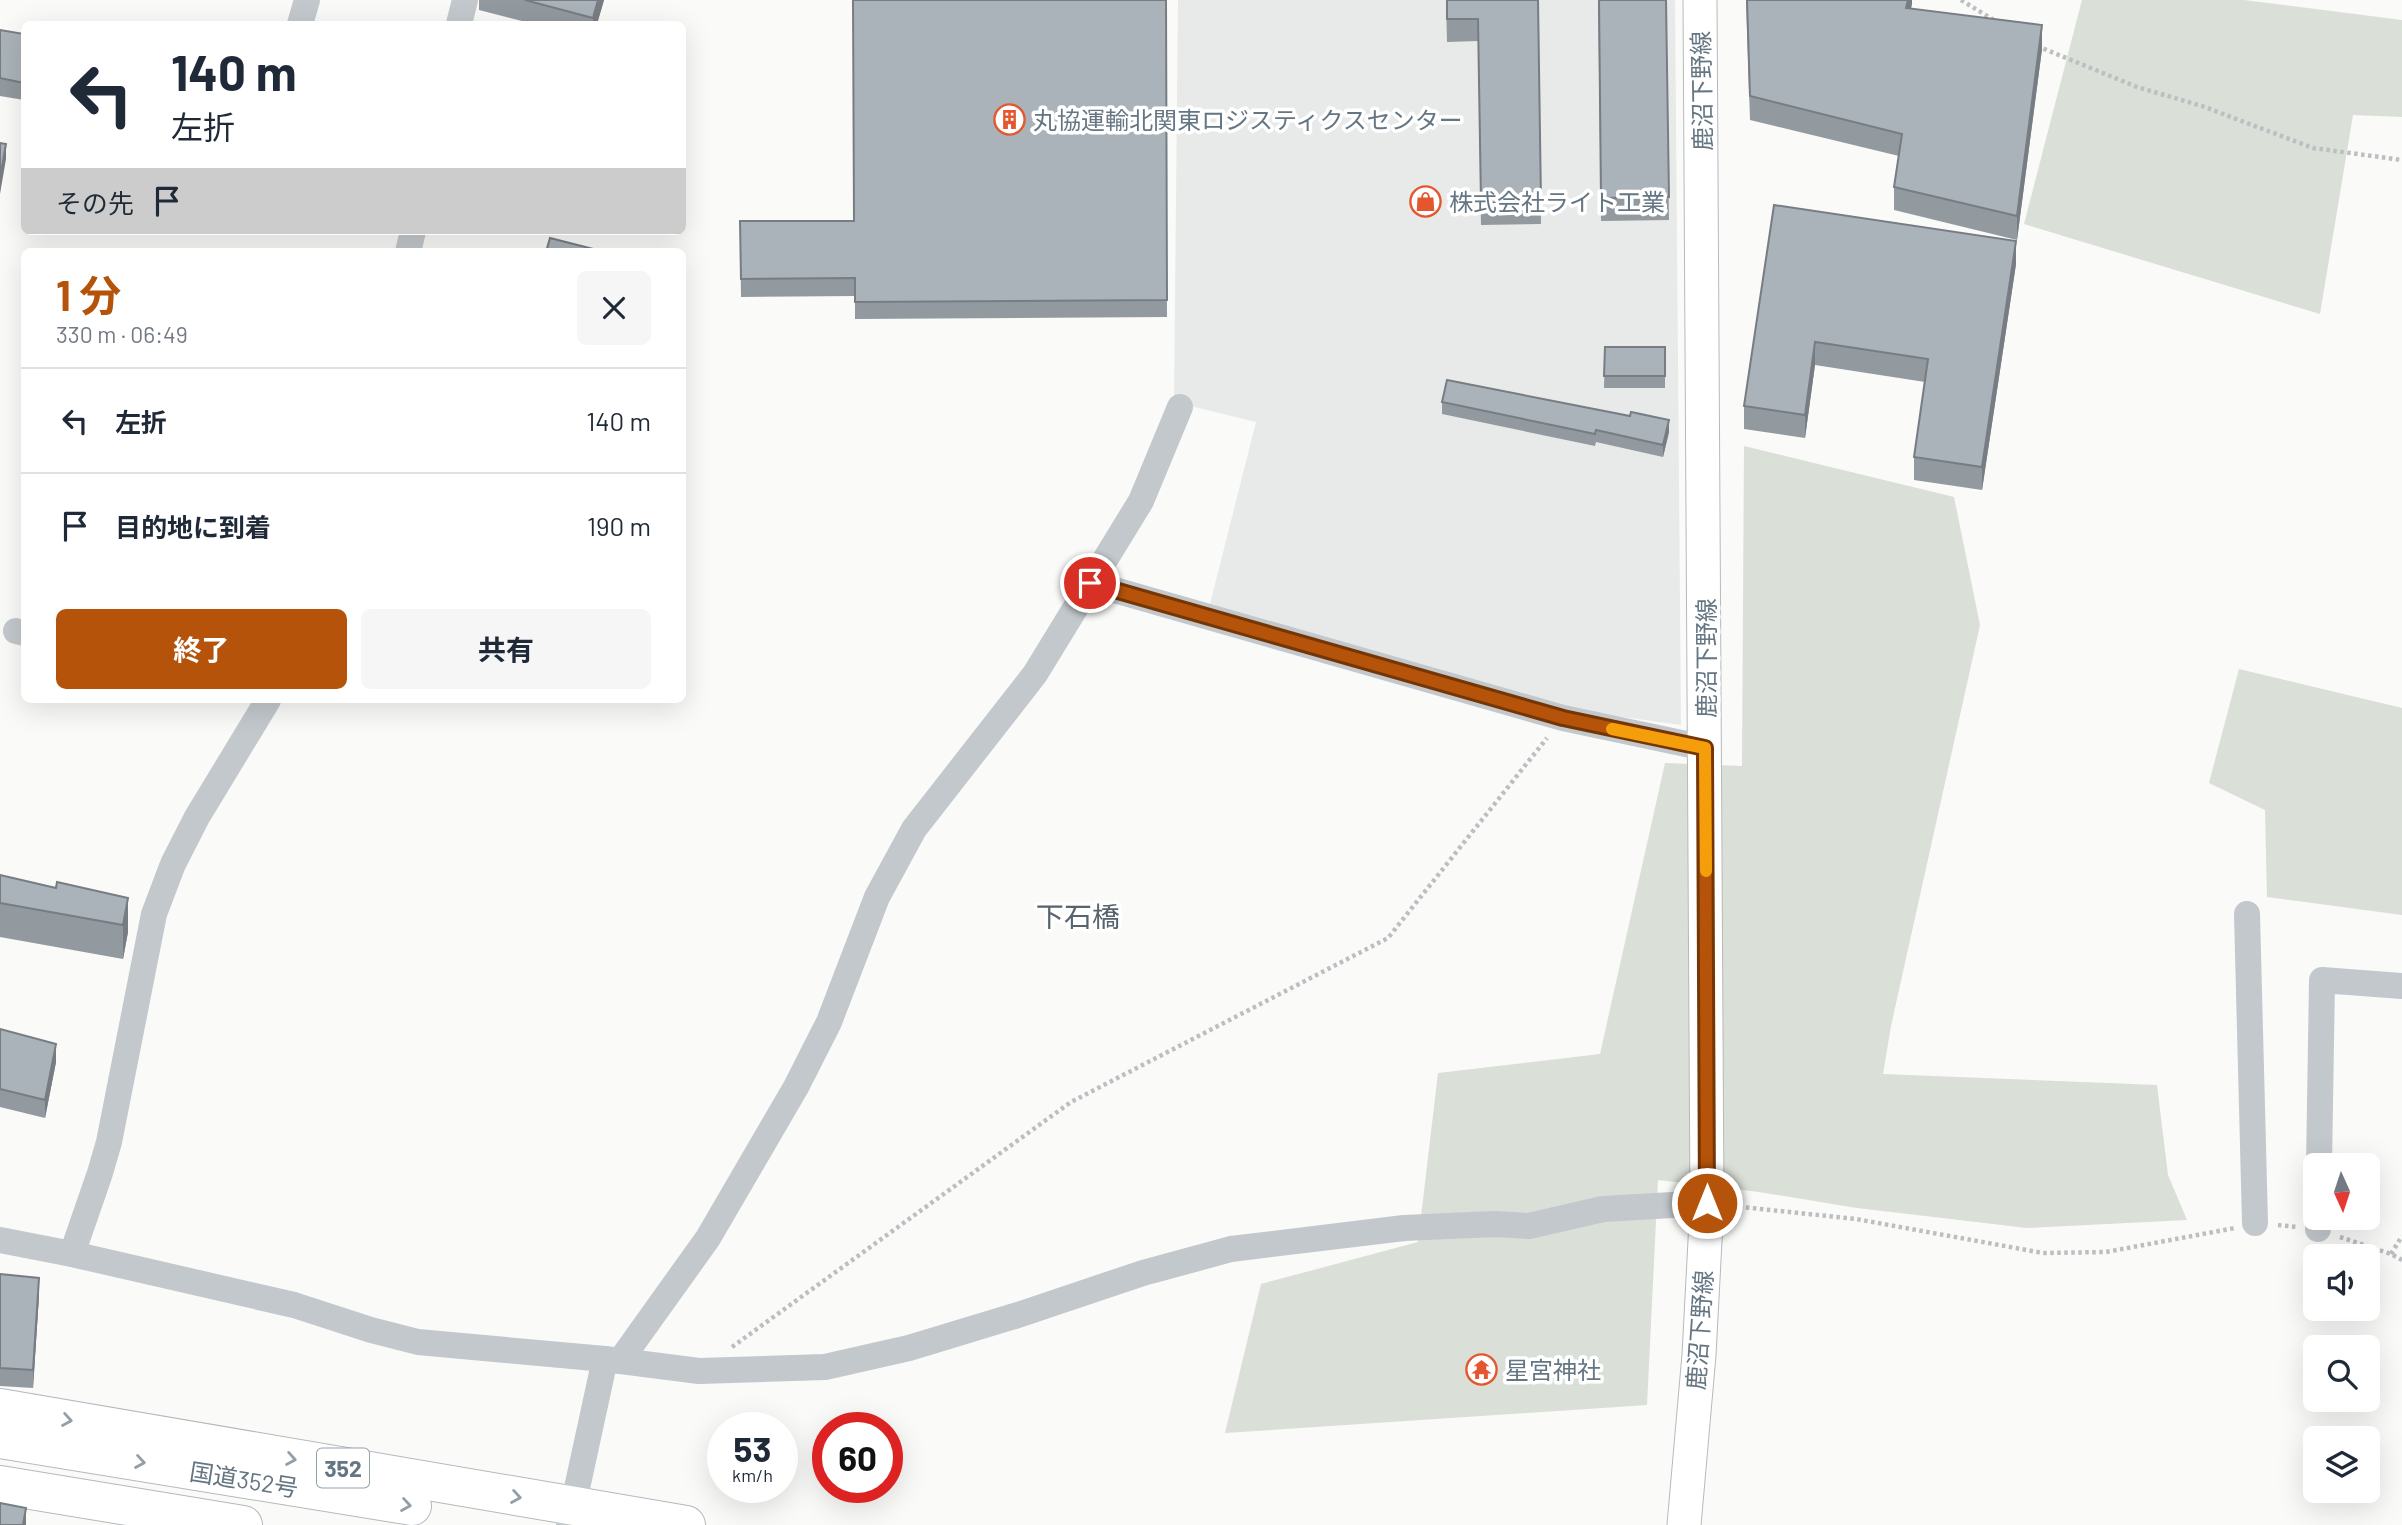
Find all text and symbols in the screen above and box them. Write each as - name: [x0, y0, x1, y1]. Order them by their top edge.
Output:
- street label: 鹿沼下野線: [1685, 31, 1717, 151]
- text: 140 m: [171, 42, 297, 101]
- icon: left: [56, 49, 147, 140]
- building icon: 丸協運輸北関東ロジスティクスセンター: [993, 102, 1027, 136]
- place label: 丸協運輸北関東ロジスティクスセンター: [1033, 105, 1463, 134]
- text: 左折: [171, 107, 235, 145]
- icon: arrive: [148, 182, 186, 220]
- shop icon: 株式会社ライト工業: [1409, 184, 1443, 218]
- text: その先: [56, 187, 134, 218]
- place label: 株式会社ライト工業: [1449, 187, 1665, 216]
- text: 1 分: [56, 269, 121, 319]
- button: close: [577, 271, 651, 345]
- text: 330 m · 06:49: [56, 320, 188, 348]
- icon: left: [56, 402, 94, 440]
- text: 140 m: [586, 405, 651, 436]
- text: 左折: [115, 406, 167, 437]
- icon: arrive: [56, 507, 94, 545]
- text: 190 m: [587, 510, 651, 541]
- text: 目的地に到着: [115, 511, 271, 542]
- pin: [1060, 553, 1120, 613]
- icon: arrive: [1071, 564, 1109, 602]
- street label: 鹿沼下野線: [1691, 598, 1720, 718]
- button: 終了: [56, 609, 347, 689]
- button: 共有: [361, 609, 651, 689]
- district label: 下石橋: [1036, 899, 1120, 933]
- north arrow: [2303, 1153, 2380, 1230]
- map controls: [2303, 1153, 2380, 1503]
- position arrow: [1670, 1166, 1744, 1240]
- button: sound: [2303, 1244, 2380, 1321]
- street label: 鹿沼下野線: [1680, 1269, 1718, 1391]
- button: search: [2303, 1335, 2380, 1412]
- temple icon: 星宮神社: [1465, 1352, 1499, 1386]
- place label: 星宮神社: [1505, 1355, 1601, 1384]
- one-way arrow: [61, 1412, 73, 1427]
- speed limit sign: 60: [812, 1412, 903, 1503]
- button: layers: [2303, 1426, 2380, 1503]
- text: 53: [734, 1427, 771, 1469]
- road number: 352: [317, 1448, 369, 1488]
- one-way arrow: [286, 1451, 297, 1466]
- one-way arrow: [134, 1454, 146, 1469]
- street label: 国道352号: [188, 1456, 300, 1502]
- text: km/h: [732, 1464, 773, 1486]
- one-way arrow: [510, 1489, 522, 1504]
- one-way arrow: [400, 1497, 412, 1512]

